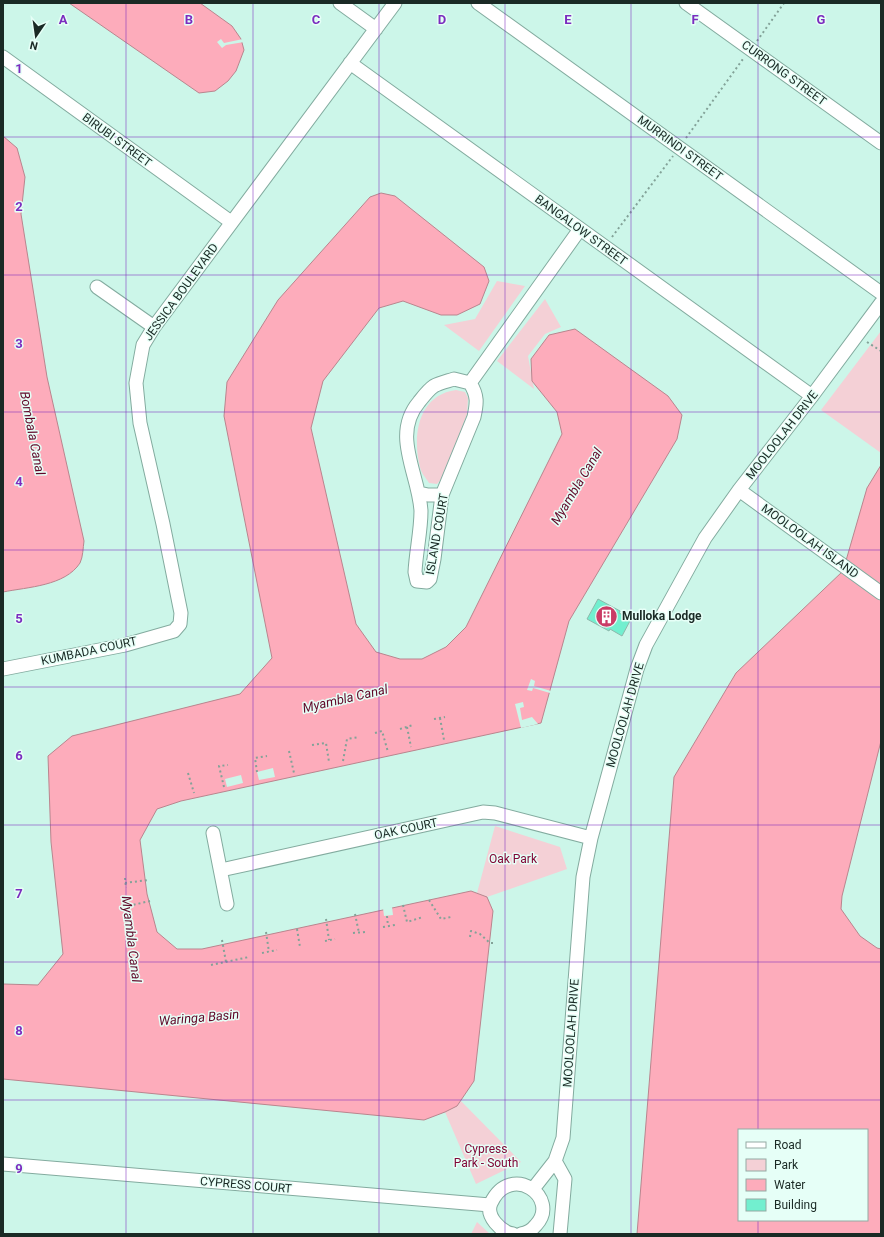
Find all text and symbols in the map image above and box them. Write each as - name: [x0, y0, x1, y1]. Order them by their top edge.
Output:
- text: A: [59, 12, 68, 27]
- text: B: [185, 12, 193, 27]
- text: C: [312, 12, 321, 27]
- text: D: [438, 12, 446, 27]
- text: E: [564, 12, 572, 27]
- text: F: [691, 12, 699, 27]
- text: G: [817, 12, 826, 27]
- north arrow: [16, 16, 56, 56]
- text: N: [28, 38, 39, 52]
- street label: CURRONG STREET: [739, 38, 829, 108]
- text: 1: [15, 61, 23, 76]
- street label: BIRUBI STREET: [80, 110, 154, 170]
- street label: MURRINDI STREET: [635, 112, 725, 184]
- street label: BANGALOW STREET: [532, 192, 630, 268]
- text: 2: [15, 199, 23, 214]
- street label: JESSICA BOULEVARD: [141, 241, 221, 343]
- text: 3: [15, 336, 23, 351]
- street label: MOOLOOLAH DRIVE: [743, 388, 821, 482]
- water label: Bombala Canal: [17, 390, 48, 477]
- water label: Myambla Canal: [548, 444, 606, 527]
- text: 4: [15, 474, 23, 489]
- street label: ISLAND COURT: [423, 492, 451, 576]
- street label: MOOLOOLAH ISLAND: [759, 501, 861, 581]
- building icon: Mulloka Lodge: [594, 603, 620, 629]
- place label: Mulloka Lodge: [622, 609, 702, 623]
- text: 5: [15, 611, 23, 626]
- street label: KUMBADA COURT: [40, 634, 138, 668]
- street label: MOOLOOLAH DRIVE: [603, 661, 647, 769]
- water label: Myambla Canal: [301, 681, 390, 716]
- text: 6: [15, 748, 23, 763]
- street label: OAK COURT: [373, 815, 439, 843]
- park label: Oak Park: [489, 852, 538, 866]
- text: 7: [15, 886, 23, 901]
- water label: Myambla Canal: [119, 895, 144, 984]
- street label: MOOLOOLAH DRIVE: [560, 978, 582, 1088]
- water label: Waringa Basin: [158, 1007, 240, 1028]
- text: 8: [15, 1023, 23, 1038]
- legend: [738, 1129, 868, 1221]
- text: Road: [774, 1138, 802, 1152]
- park label: Cypress Park - South: [454, 1142, 518, 1170]
- text: Park: [774, 1158, 799, 1172]
- text: 9: [15, 1161, 23, 1176]
- street label: CYPRESS COURT: [200, 1174, 292, 1196]
- text: Water: [774, 1178, 805, 1192]
- text: Building: [774, 1198, 817, 1212]

